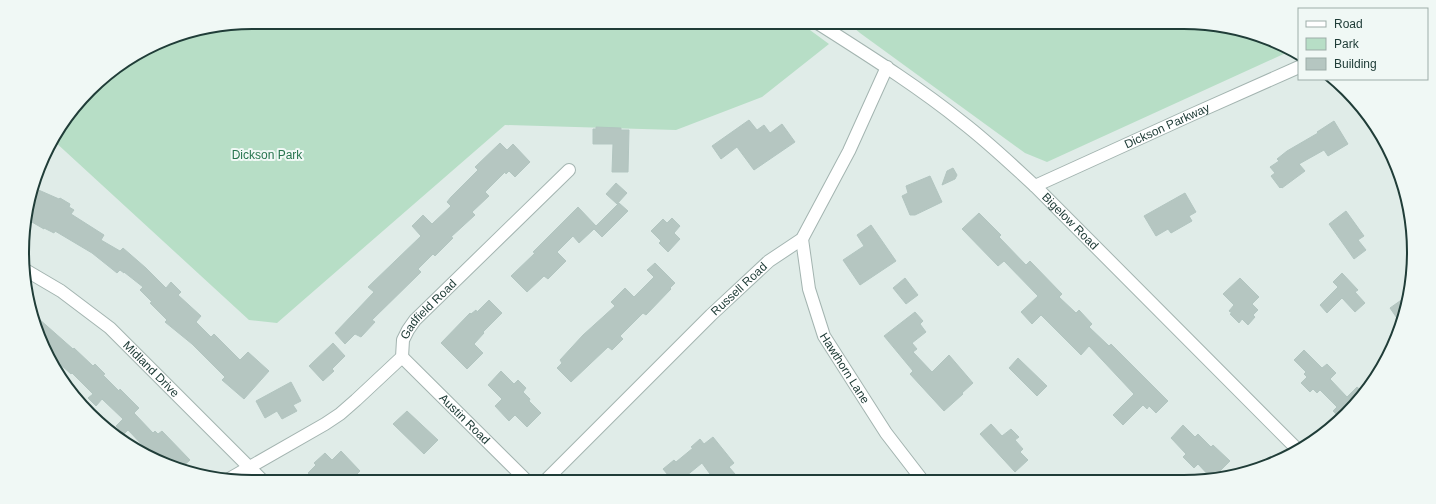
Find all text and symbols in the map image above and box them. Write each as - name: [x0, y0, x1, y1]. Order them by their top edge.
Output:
- legend: [1298, 8, 1428, 80]
- text: Road: [1334, 17, 1363, 31]
- text: Park: [1334, 37, 1360, 51]
- text: Building: [1334, 57, 1377, 71]
- street label: Dickson Parkway: [1122, 101, 1212, 151]
- park label: Dickson Park: [232, 148, 303, 162]
- street label: Bigelow Road: [1039, 190, 1101, 253]
- street label: Russell Road: [708, 259, 770, 318]
- street label: Gadfield Road: [397, 277, 459, 342]
- street label: Hawthorn Lane: [817, 330, 873, 407]
- street label: Midland Drive: [120, 338, 182, 400]
- street label: Austin Road: [436, 391, 493, 447]

